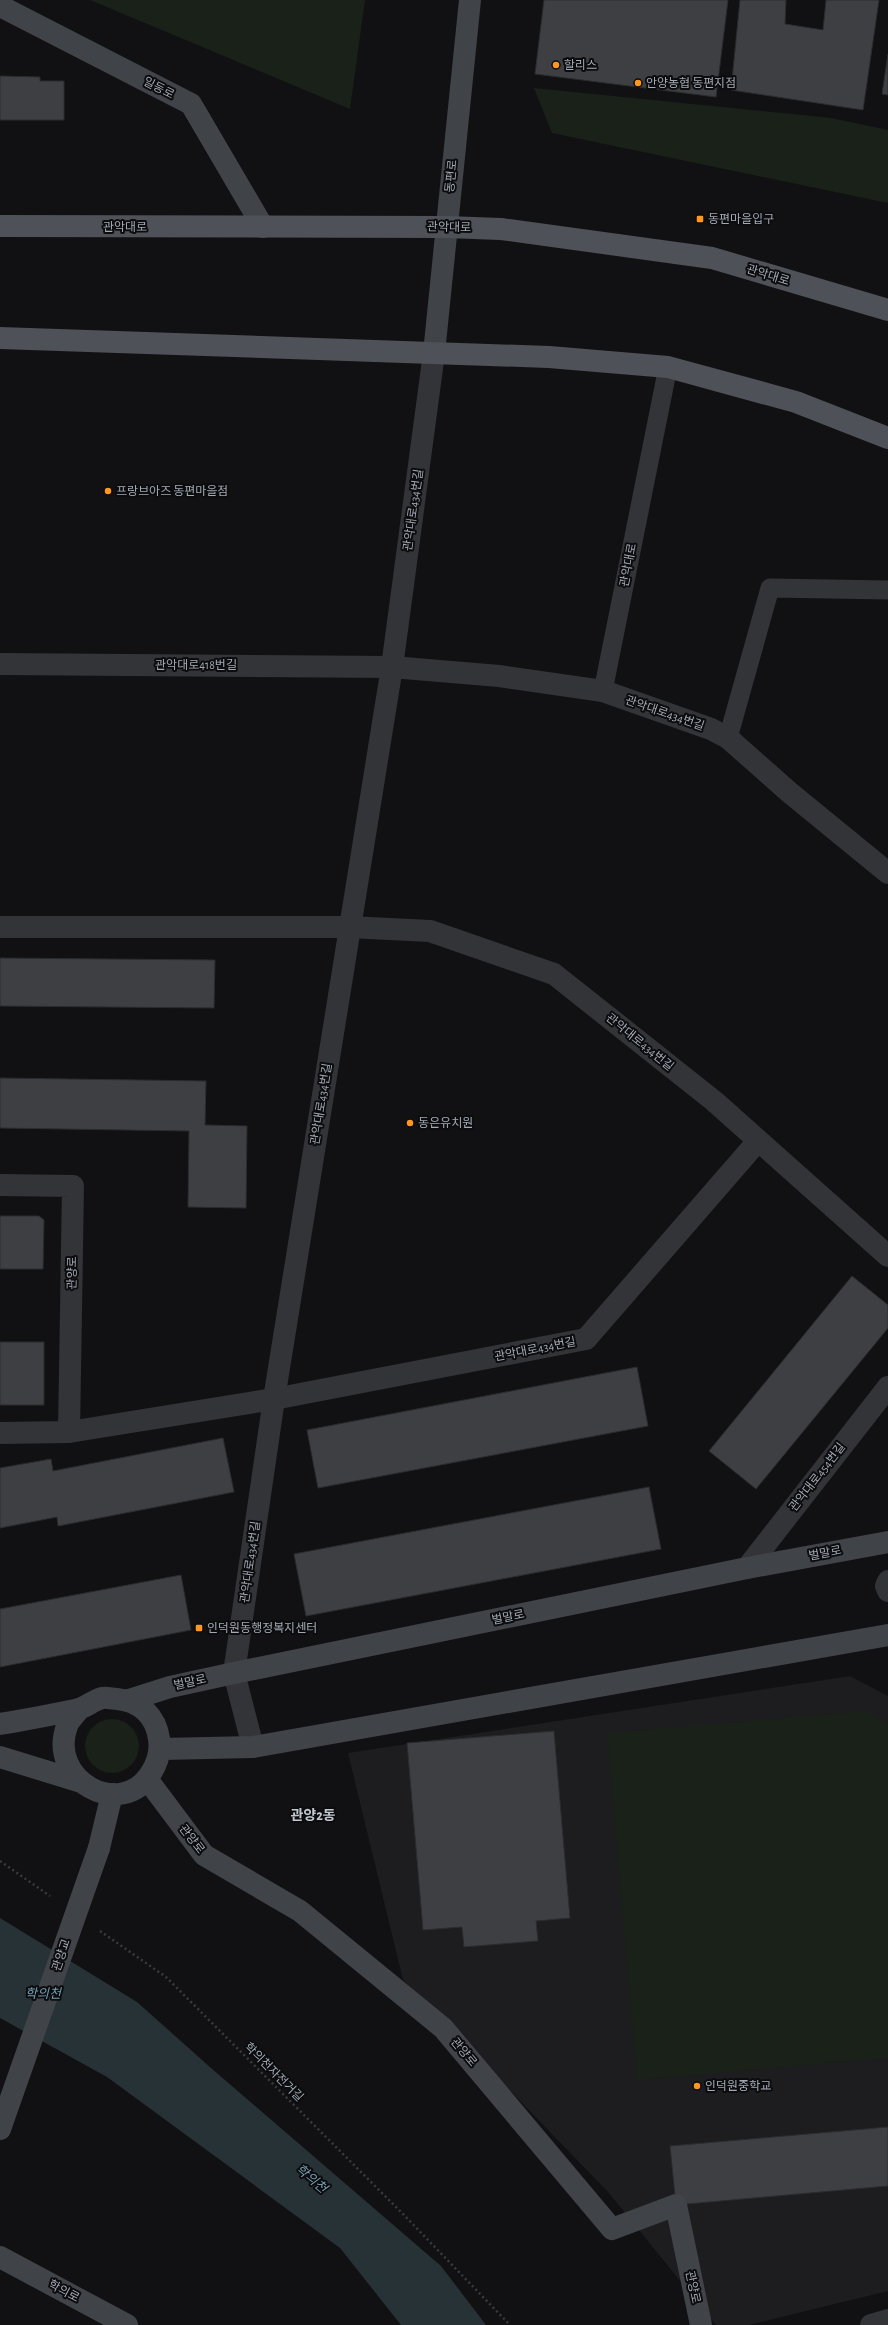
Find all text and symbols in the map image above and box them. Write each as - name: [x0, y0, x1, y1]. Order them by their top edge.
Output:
- place label: 할리스: [564, 58, 597, 71]
- marker: 할리스: [551, 60, 561, 70]
- street label: 일동로: [142, 75, 176, 101]
- place label: 안양농협 동편지점: [646, 77, 736, 89]
- marker: 안양농협 동편지점: [633, 78, 643, 88]
- street label: 동편로: [443, 159, 459, 193]
- place label: 동편마을입구: [708, 213, 774, 225]
- marker: 동편마을입구: [695, 214, 705, 224]
- street label: 관악대로: [103, 221, 147, 233]
- street label: 관악대로: [427, 221, 471, 233]
- street label: 관악대로: [745, 263, 791, 287]
- street label: 관악대로434번길: [401, 468, 425, 552]
- place label: 프랑브아즈 동편마을점: [116, 485, 228, 497]
- marker: 프랑브아즈 동편마을점: [103, 486, 113, 496]
- street label: 관악대로: [618, 542, 638, 588]
- street label: 관악대로418번길: [155, 659, 237, 671]
- street label: 관악대로434번길: [624, 694, 706, 732]
- street label: 관악대로434번길: [604, 1011, 676, 1073]
- street label: 관악대로434번길: [309, 1062, 333, 1146]
- place label: 동은유치원: [418, 1117, 473, 1129]
- marker: 동은유치원: [405, 1118, 415, 1128]
- street label: 관양로: [66, 1256, 78, 1290]
- street label: 관악대로434번길: [493, 1335, 577, 1363]
- street label: 관악대로454번길: [787, 1441, 847, 1513]
- street label: 관악대로434번길: [238, 1520, 262, 1604]
- street label: 벌말로: [808, 1544, 842, 1562]
- street label: 벌말로: [491, 1608, 525, 1626]
- place label: 인덕원동행정복지센터: [207, 1622, 317, 1634]
- marker: 인덕원동행정복지센터: [194, 1623, 204, 1633]
- street label: 벌말로: [173, 1672, 207, 1692]
- district label: 관양2동: [290, 1808, 336, 1823]
- street label: 관양로: [177, 1822, 207, 1856]
- street label: 관양교: [50, 1937, 72, 1973]
- water label: 학의천: [25, 1987, 62, 2001]
- street label: 관양로: [449, 2035, 479, 2069]
- street label: 학의천자전거길: [242, 2040, 306, 2104]
- place label: 인덕원중학교: [705, 2079, 771, 2092]
- marker: 인덕원중학교: [692, 2081, 702, 2091]
- water label: 학의천: [293, 2162, 330, 2196]
- street label: 관양로: [684, 2270, 702, 2304]
- street label: 학의로: [47, 2277, 82, 2304]

